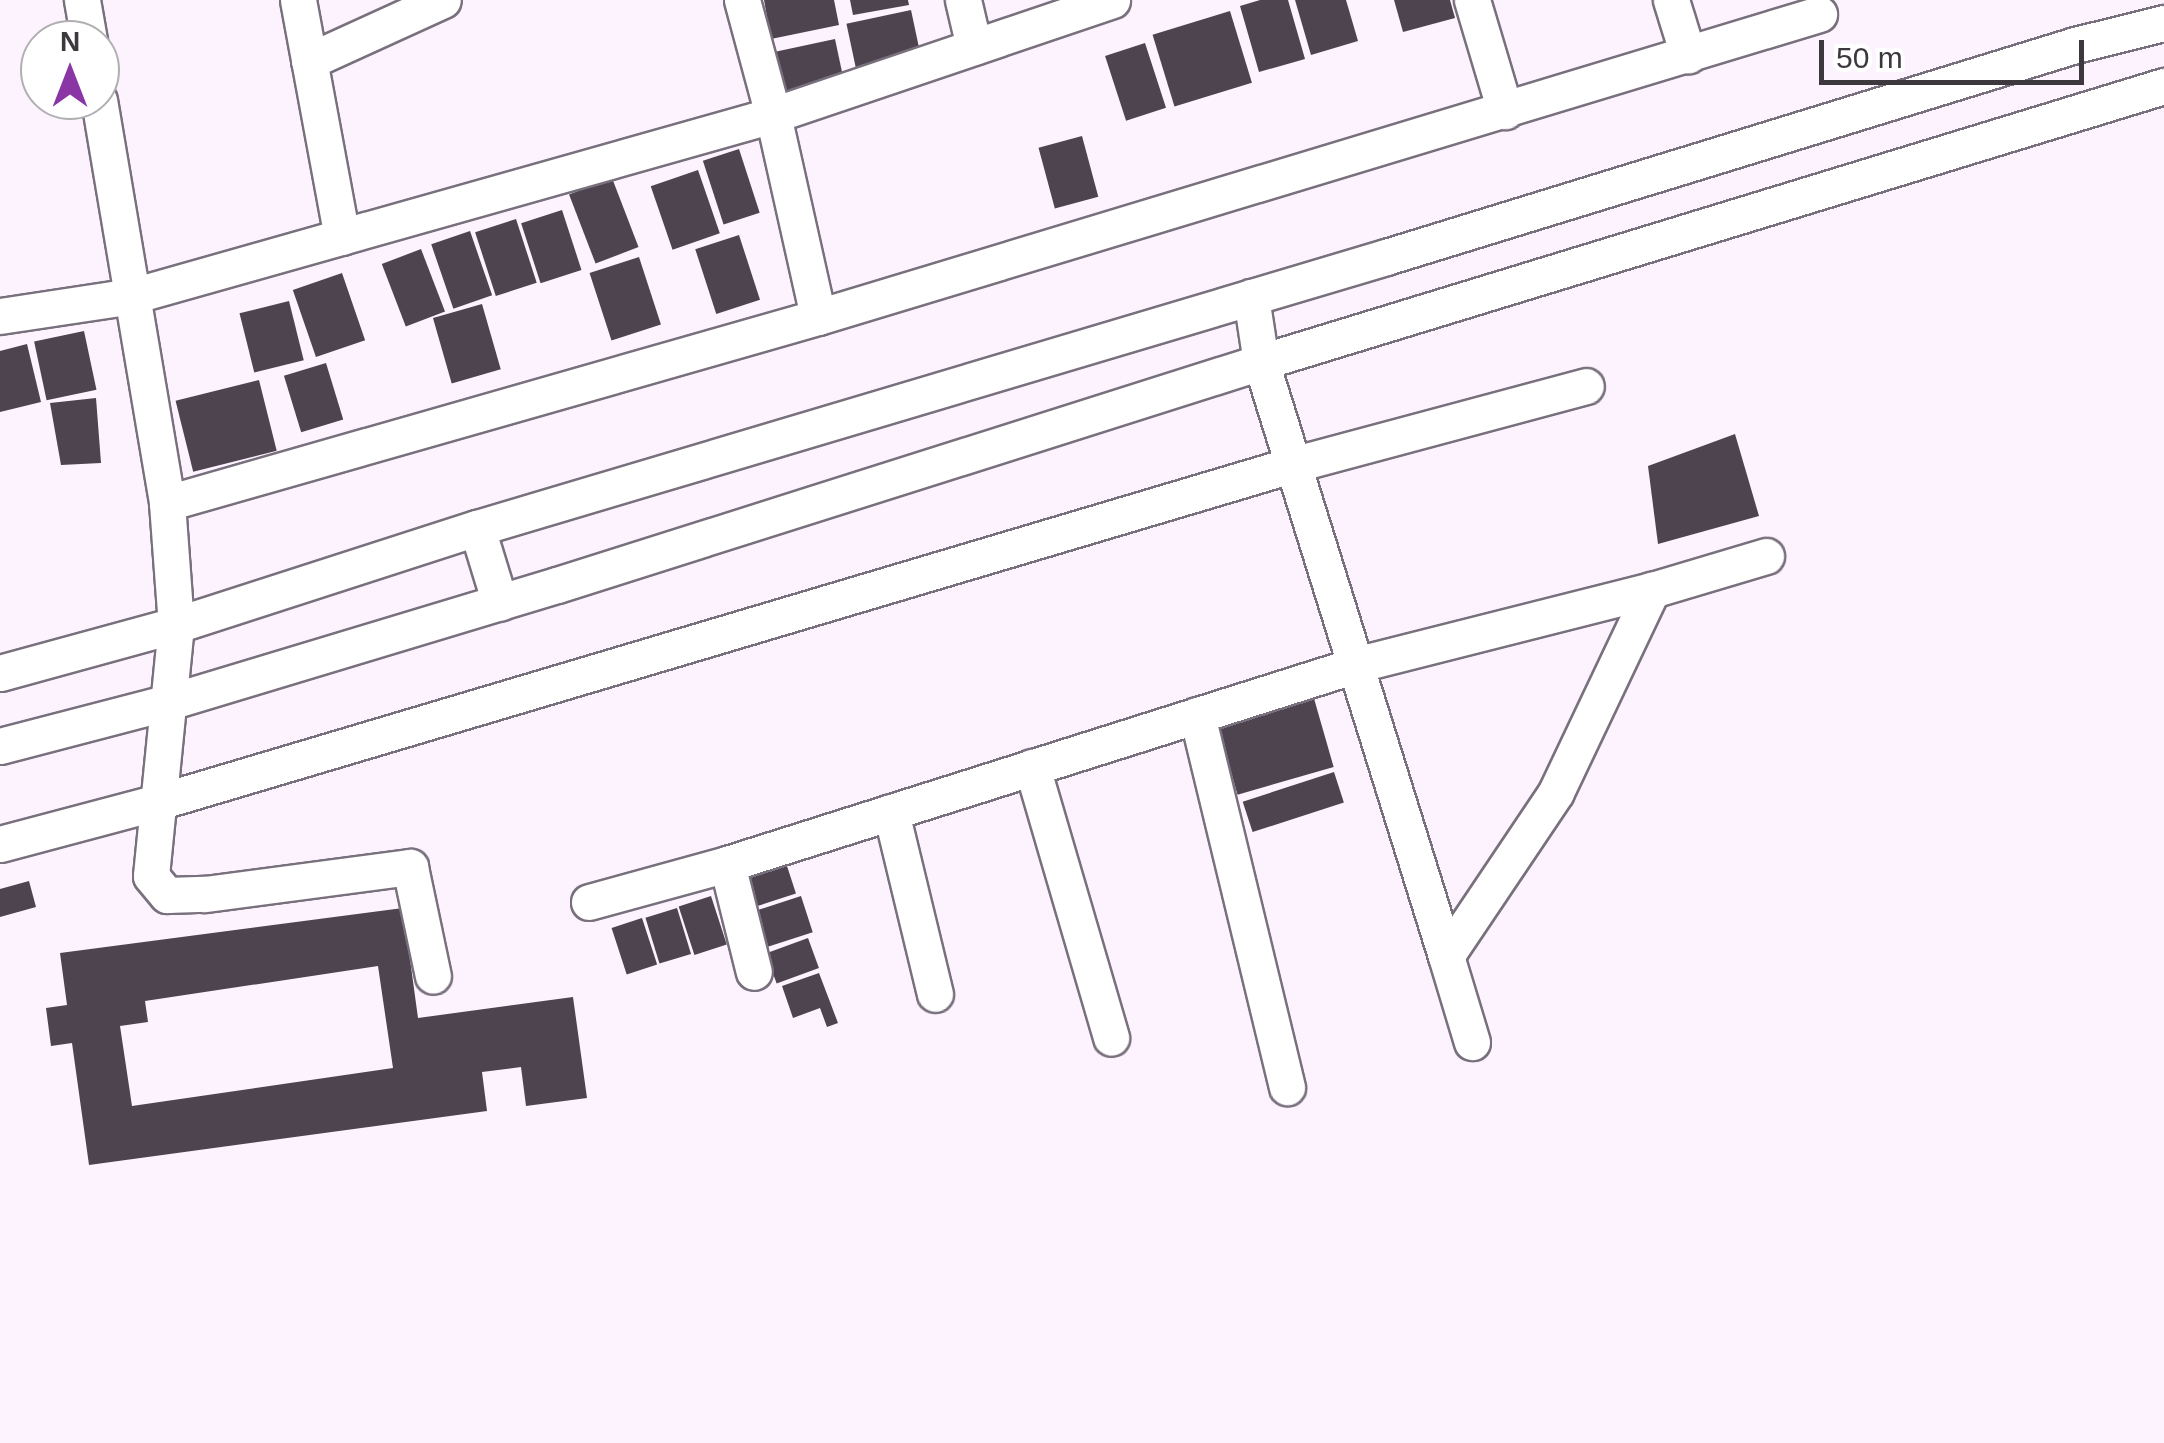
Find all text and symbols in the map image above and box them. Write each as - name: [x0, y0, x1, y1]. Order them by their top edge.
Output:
- north arrow: [20, 20, 120, 120]
- scale bar: [1824, 20, 2089, 82]
- text: N: [60, 26, 80, 57]
- text: 50 m: [1836, 41, 1903, 74]

